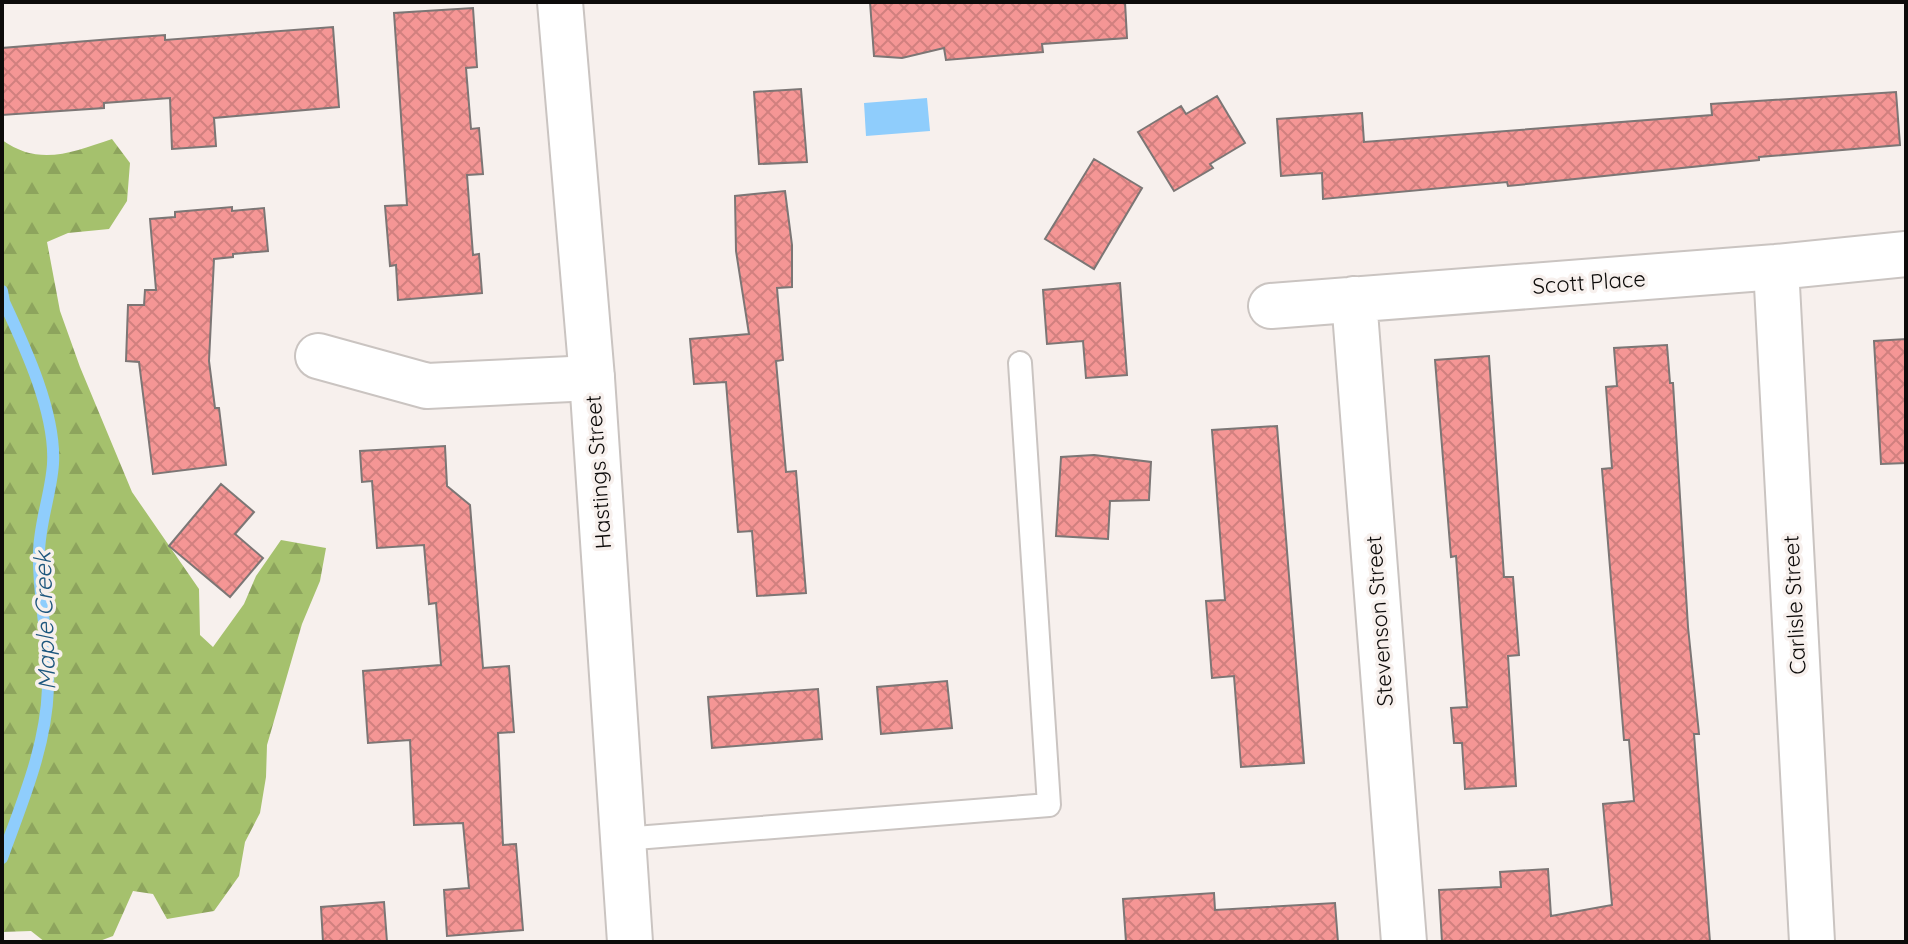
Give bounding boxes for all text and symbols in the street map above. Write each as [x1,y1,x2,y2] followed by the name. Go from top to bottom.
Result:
[1532,264,1646,300] street label: Scott Place
[579,394,617,550] street label: Hastings Street
[1359,535,1399,707] street label: Stevenson Street
[1776,535,1812,675] street label: Carlisle Street
[27,549,61,691] water label: Maple Creek

